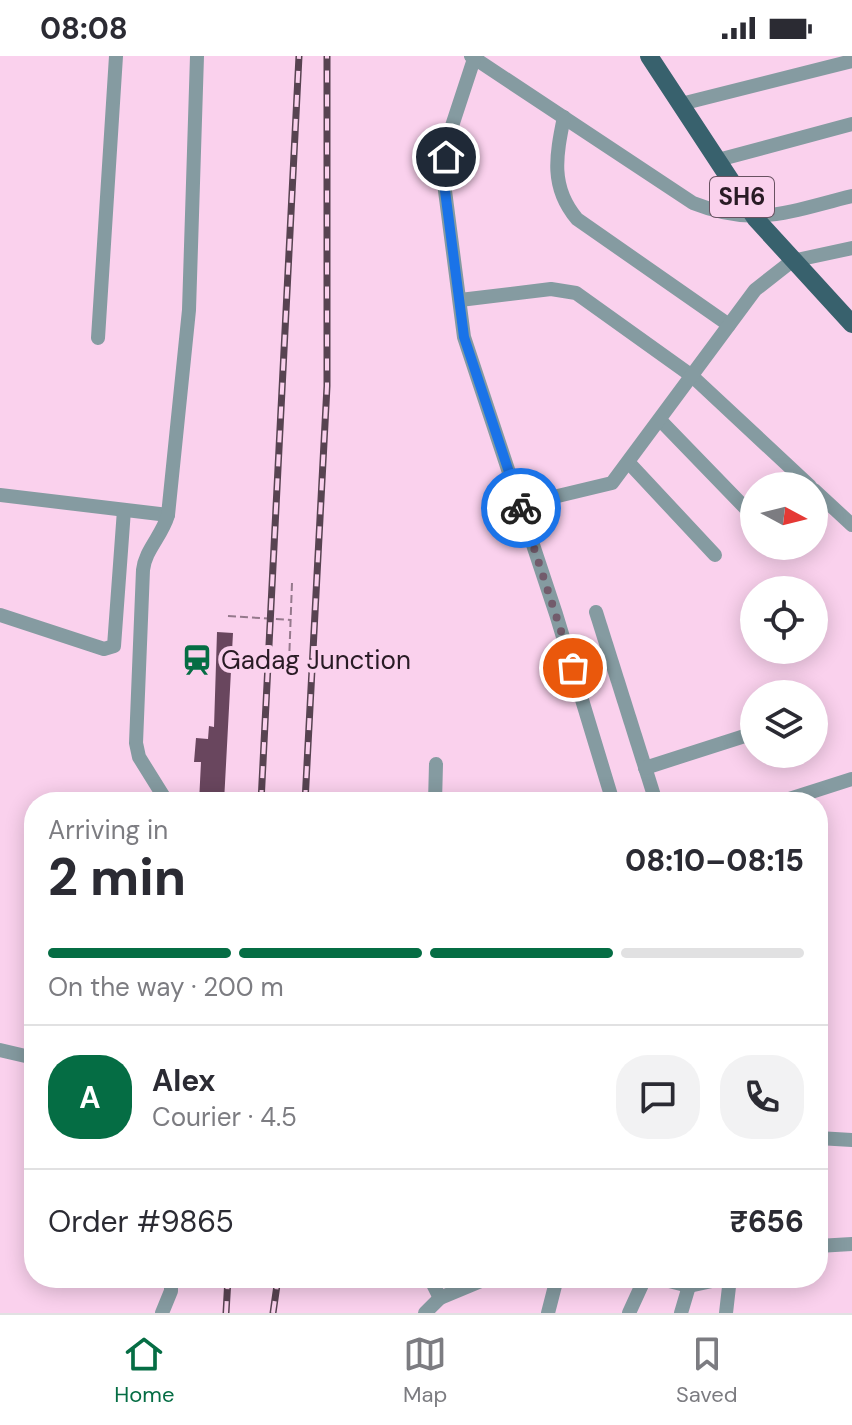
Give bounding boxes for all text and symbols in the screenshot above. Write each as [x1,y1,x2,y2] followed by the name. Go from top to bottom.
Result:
[40,9,128,48] text: 08:08
[412,123,480,191] pin
[424,135,468,179] icon: home
[710,177,774,217] road number: SH6
[481,468,561,548] courier
[740,472,828,560] north arrow
[740,472,828,768] map controls
[499,486,543,530] icon: bike
[740,576,828,664] button: locate
[539,634,607,702] pin
[180,643,214,677] station icon: Gadag Junction
[221,643,411,677] place label: Gadag Junction
[551,646,595,690] icon: bag
[740,680,828,768] button: layers
[48,813,168,847] text: Arriving in
[625,841,804,880] text: 08:10–08:15
[48,843,186,911] text: 2 min
[48,970,284,1004] text: On the way · 200 m
[616,1055,700,1139] button: chat
[720,1055,804,1139] button: phone
[152,1061,215,1100] text: Alex
[79,1078,101,1117] text: A
[152,1100,297,1134] text: Courier · 4.5
[48,1202,234,1241] text: Order #9865
[729,1202,804,1241] text: ₹656
[114,1332,174,1409] tab: Home
[403,1332,447,1409] tab: Map
[676,1332,738,1409] tab: Saved

